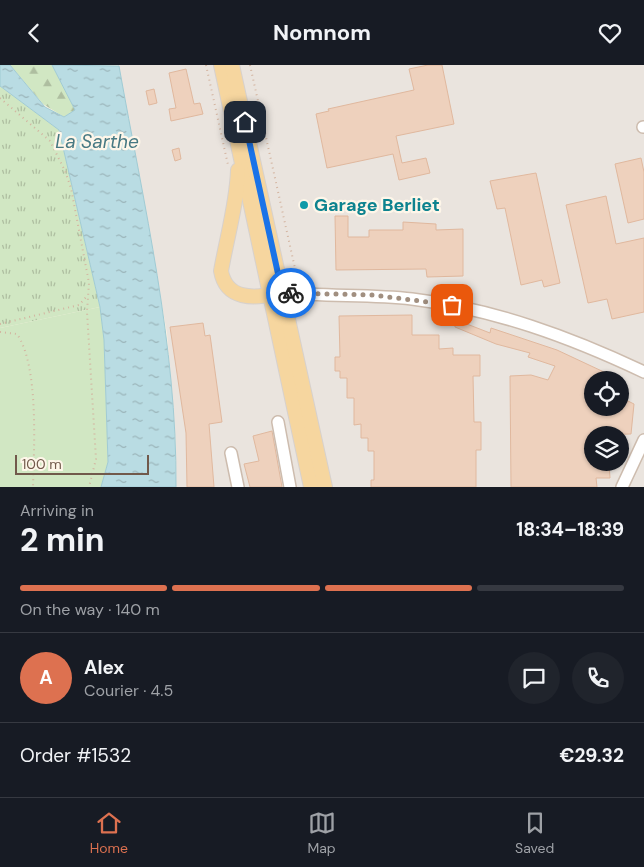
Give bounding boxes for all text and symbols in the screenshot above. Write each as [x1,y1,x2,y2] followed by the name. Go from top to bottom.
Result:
[273,18,371,47] text: Nomnom
[20,19,48,47] icon: back
[596,19,624,47] icon: heart
[224,101,266,143] pin
[231,108,259,136] icon: home
[55,129,139,154] water label: La Sarthe
[314,193,440,217] place label: Garage Berliet
[298,199,310,211] marker: Garage Berliet
[266,268,316,318] courier
[277,279,305,307] icon: bike
[431,284,473,326] pin
[438,291,466,319] icon: bag
[584,371,629,471] map controls
[584,371,629,416] button: locate
[584,426,629,471] button: layers
[15,452,149,475] scale bar
[22,455,62,473] text: 100 m
[20,500,94,521] text: Arriving in
[516,517,624,542] text: 18:34–18:39
[20,519,105,561] text: 2 min
[20,599,160,620] text: On the way · 140 m
[508,652,560,704] button: chat
[572,652,624,704] button: phone
[84,655,124,680] text: Alex
[39,665,53,690] text: A
[84,680,173,701] text: Courier · 4.5
[20,743,131,768] text: Order #1532
[559,743,624,768] text: €29.32
[90,809,128,857] tab: Home
[307,809,336,857] tab: Map
[515,809,554,857] tab: Saved

